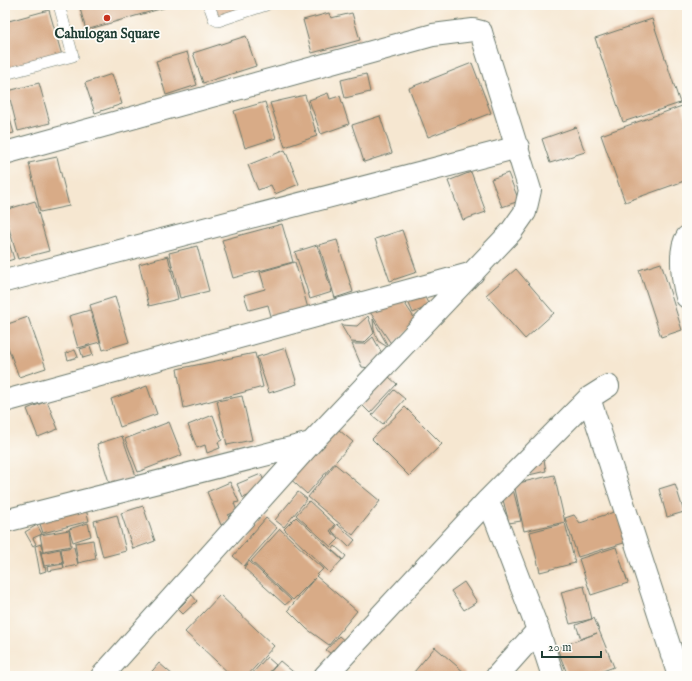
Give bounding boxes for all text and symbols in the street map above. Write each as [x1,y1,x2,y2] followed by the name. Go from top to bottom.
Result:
[102,13,112,23] marker: Cahulogan Square
[54,25,160,43] place label: Cahulogan Square
[542,633,601,659] scale bar
[548,640,571,655] text: 20 m

